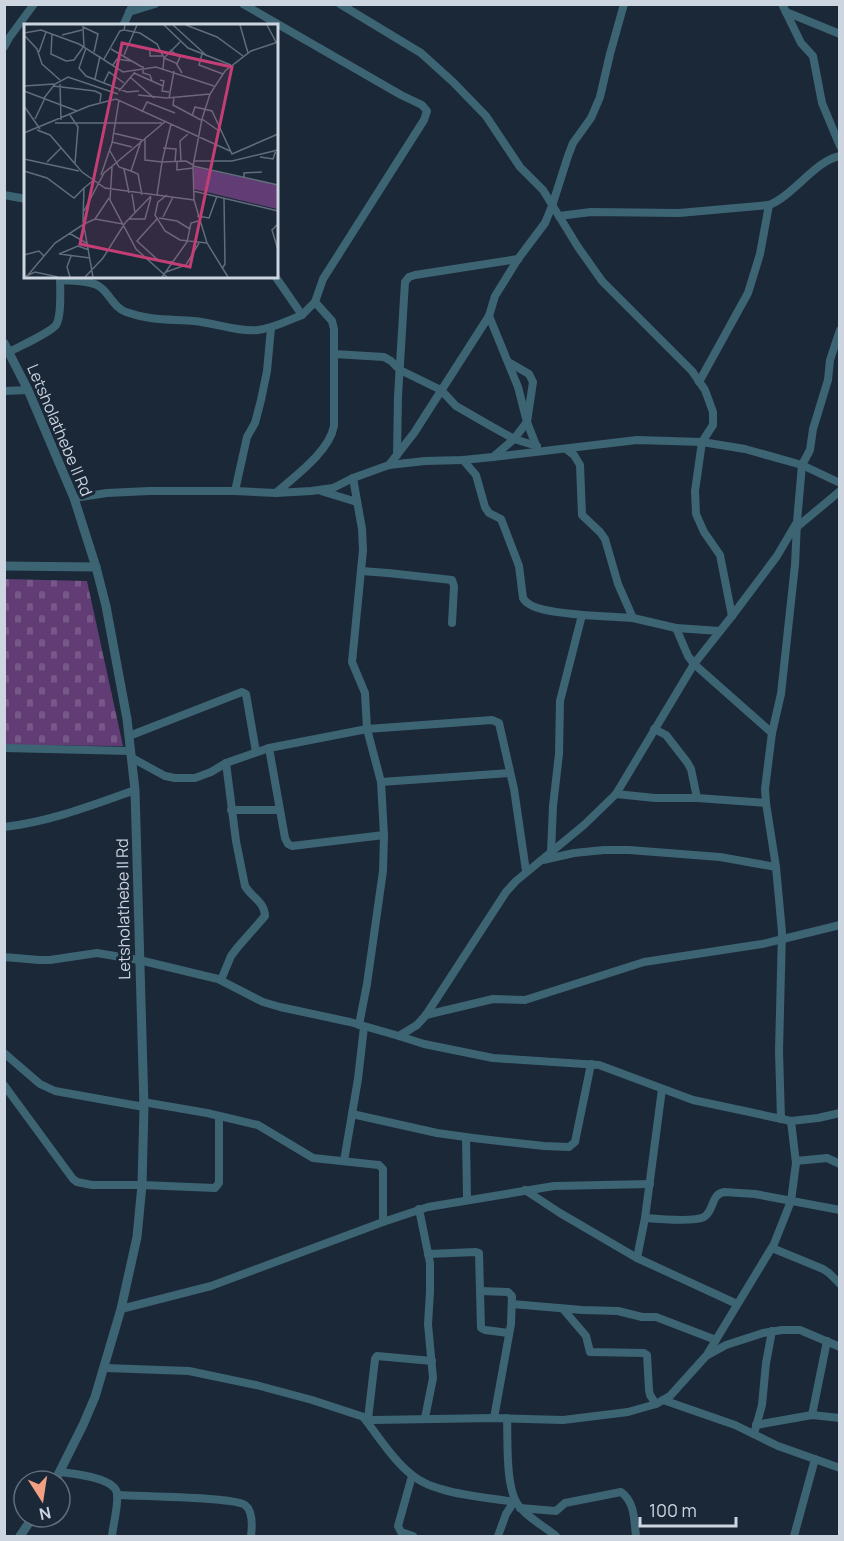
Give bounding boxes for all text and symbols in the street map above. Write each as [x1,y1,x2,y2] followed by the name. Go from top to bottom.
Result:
[24,24,278,278] inset map
[22,361,98,499] street label: Letsholathebe II Rd
[111,838,135,980] street label: Letsholathebe II Rd
[12,1469,72,1529] north arrow
[640,1490,736,1528] scale bar
[649,1498,697,1522] text: 100 m
[37,1502,53,1526] text: N

